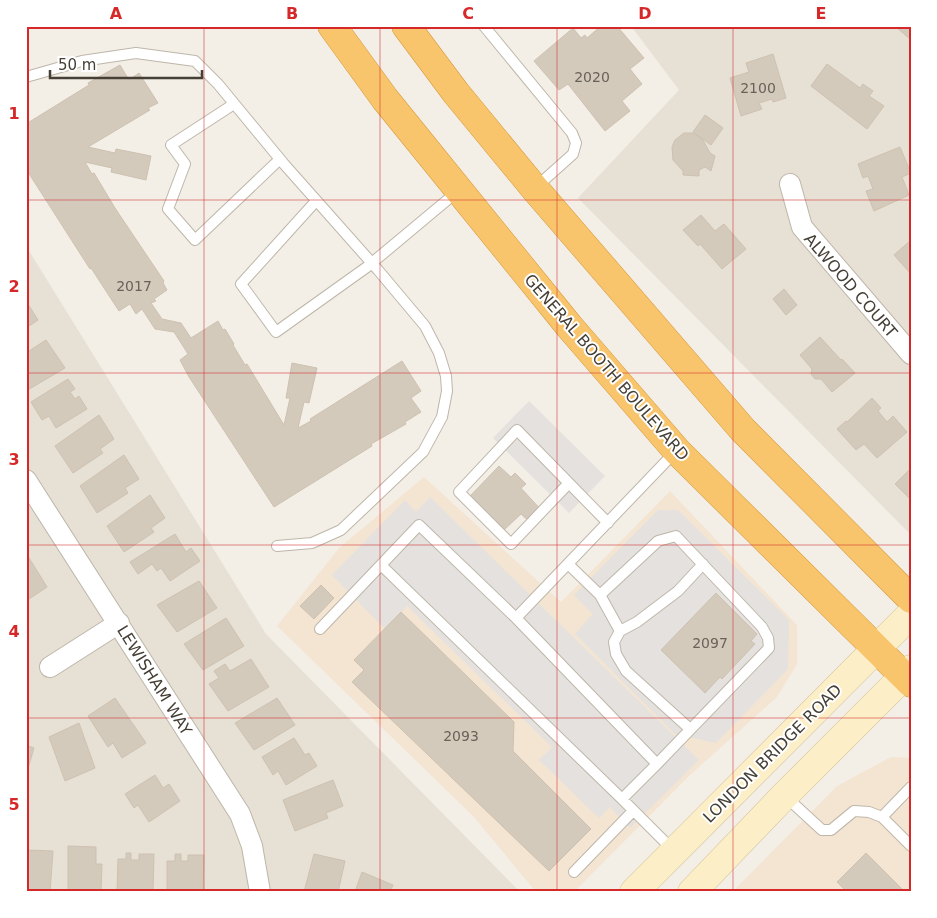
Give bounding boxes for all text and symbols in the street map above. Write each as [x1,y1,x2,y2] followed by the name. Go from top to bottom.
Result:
[110,4,123,23] text: A
[286,4,298,23] text: B
[462,4,474,23] text: C
[638,4,652,23] text: D
[816,4,826,23] text: E
[50,48,202,80] scale bar
[58,56,96,74] text: 50 m
[574,69,610,85] house number: 2020
[740,80,776,96] house number: 2100
[8,104,20,123] text: 1
[800,229,901,342] street label: ALWOOD COURT
[520,270,693,465] street label: GENERAL BOOTH BOULEVARD
[8,277,20,296] text: 2
[116,278,152,294] house number: 2017
[8,450,20,469] text: 3
[8,622,20,641] text: 4
[113,622,196,739] street label: LEWISHAM WAY
[692,635,728,651] house number: 2097
[699,680,846,827] street label: LONDON BRIDGE ROAD
[443,728,479,744] house number: 2093
[8,795,20,814] text: 5

